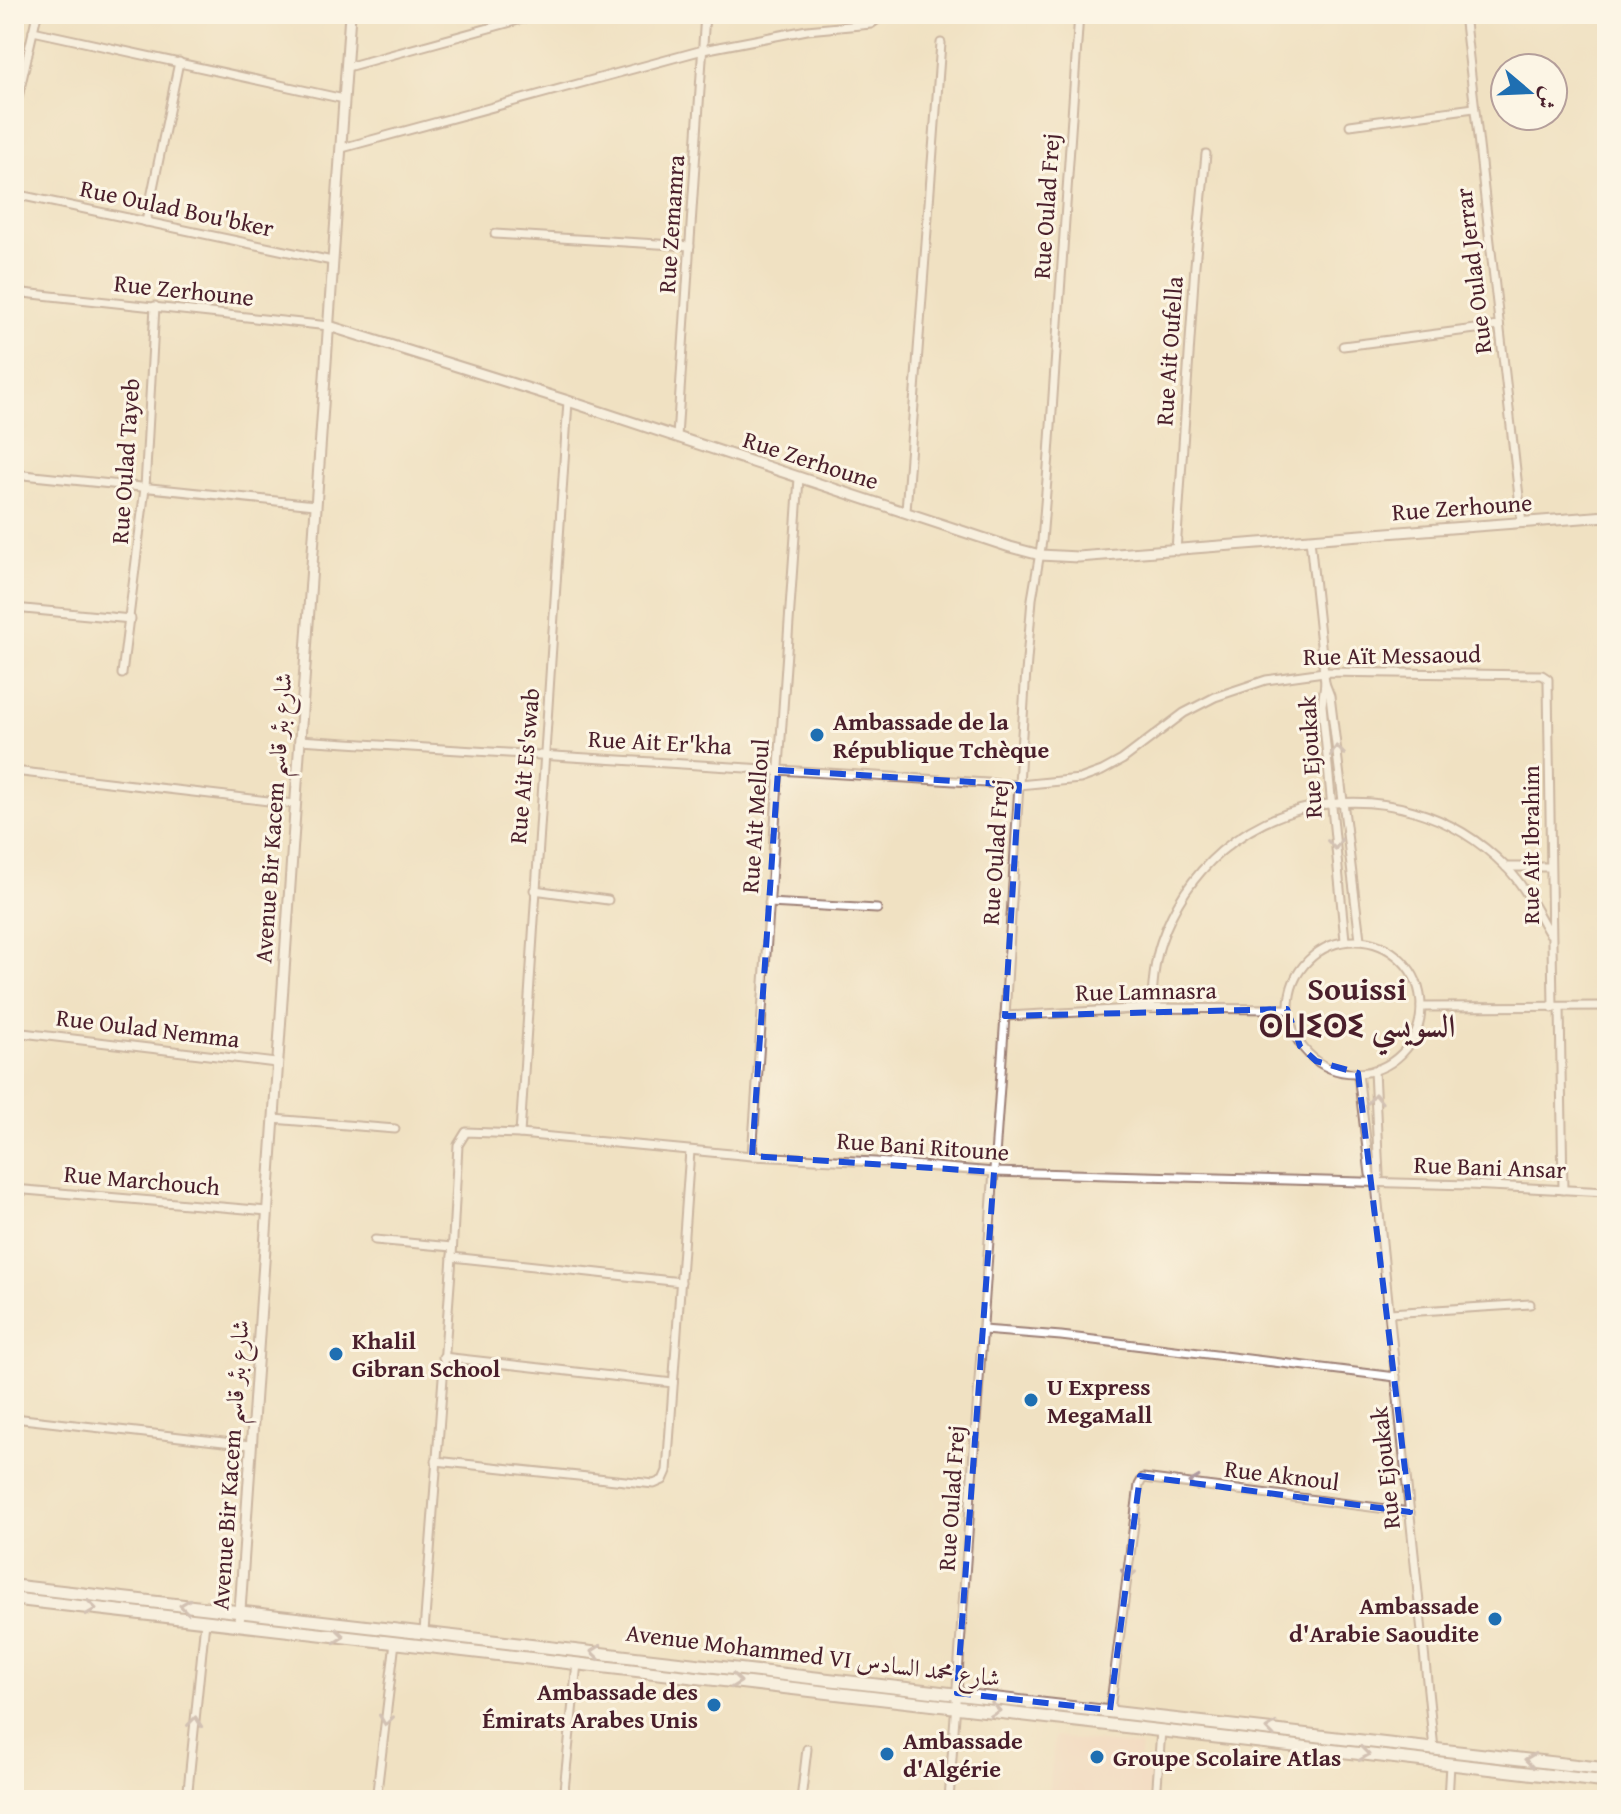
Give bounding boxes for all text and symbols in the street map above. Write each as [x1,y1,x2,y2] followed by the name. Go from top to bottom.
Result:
[1489,52,1569,132] north arrow
[1529,83,1567,114] text: ش
[1023,132,1069,280] street label: Rue Oulad Frej
[649,153,693,294] street label: Rue Zemamra
[77,170,277,246] street label: Rue Oulad Bou'bker
[1445,186,1501,356] street label: Rue Oulad Jerrar
[112,265,256,315] street label: Rue Zerhoune
[1146,274,1192,427] street label: Rue Ait Oufella
[102,377,148,545] street label: Rue Oulad Tayeb
[739,422,883,498] street label: Rue Zerhoune
[1391,485,1533,529] street label: Rue Zerhoune
[1303,636,1481,674] street label: Rue Aït Messaoud
[245,672,308,965] street label: Avenue Bir Kacem شارع بئر قاسم
[500,687,548,845] street label: Rue Ait Es'swab
[1289,694,1331,819] street label: Rue Ejoukak
[833,704,1049,767] place label: Ambassade de la République Tchèque
[587,721,733,763] street label: Rue Ait Er'kha
[808,726,826,744] marker: Ambassade de la République Tchèque
[732,737,778,894] street label: Rue Ait Melloul
[1329,744,1346,758] one-way arrow
[1513,765,1548,925] street label: Rue Ait Ibrahim
[972,778,1018,926] street label: Rue Oulad Frej
[1327,838,1344,851] one-way arrow
[1258,965,1456,1056] district label: Souissi ⵙⵡⵉⵙⵉ السويسي
[1075,972,1218,1010] street label: Rue Lamnasra
[54,999,242,1057] street label: Rue Oulad Nemma
[1366,1092,1384,1105] one-way arrow
[836,1123,1010,1169] street label: Rue Bani Ritoune
[1413,1147,1567,1187] street label: Rue Bani Ansar
[62,1156,222,1204] street label: Rue Marchouch
[202,1319,265,1612] street label: Avenue Bir Kacem شارع بئر قاسم
[352,1323,501,1386] place label: Khalil Gibran School
[327,1345,345,1363] marker: Khalil Gibran School
[1047,1369,1153,1432] place label: U Express MegaMall
[1022,1391,1040,1409] marker: U Express MegaMall
[1361,1404,1409,1531] street label: Rue Ejoukak
[928,1424,974,1572] street label: Rue Oulad Frej
[1223,1451,1342,1499] street label: Rue Aknoul
[1187,1475,1200,1492] one-way arrow
[1119,1569,1136,1582] one-way arrow
[1289,1588,1479,1651] place label: Ambassade d'Arabie Saoudite
[178,1598,192,1615] one-way arrow
[85,1599,98,1616] one-way arrow
[1486,1610,1504,1628] marker: Ambassade d'Arabie Saoudite
[623,1615,1002,1698] street label: Avenue Mohammed VI شارع محمد السادس
[332,1627,346,1644] one-way arrow
[589,1644,602,1661] one-way arrow
[730,1672,743,1689] one-way arrow
[482,1674,698,1737] place label: Ambassade des Émirats Arabes Unis
[705,1696,723,1714] marker: Ambassade des Émirats Arabes Unis
[989,1701,1002,1718] one-way arrow
[377,1714,394,1727] one-way arrow
[186,1715,203,1728] one-way arrow
[1264,1721,1277,1738] one-way arrow
[903,1723,1023,1786] place label: Ambassade d'Algérie
[1113,1740,1341,1775] place label: Groupe Scolaire Atlas
[878,1745,896,1763] marker: Ambassade d'Algérie
[1358,1745,1371,1762] one-way arrow
[1088,1748,1106,1766] marker: Groupe Scolaire Atlas
[1523,1752,1536,1769] one-way arrow

